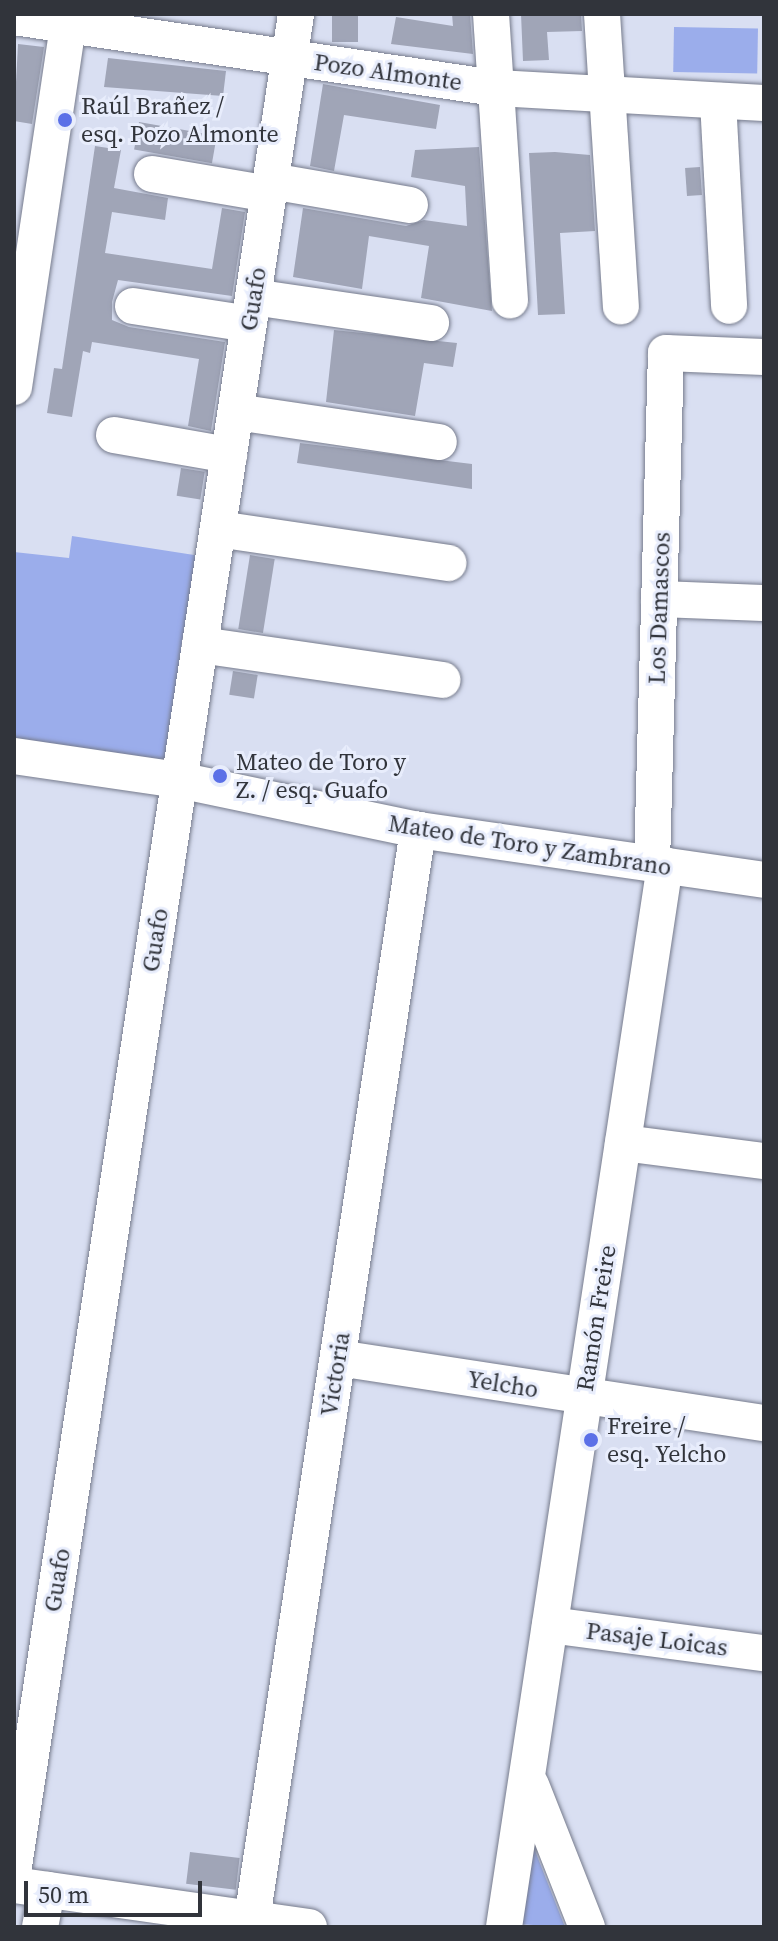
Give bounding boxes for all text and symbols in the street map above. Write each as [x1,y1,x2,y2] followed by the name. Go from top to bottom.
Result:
[312,47,464,97] street label: Pozo Almonte
[81,92,279,148] place label: Raúl Brañez / esq. Pozo Almonte
[56,111,74,129] marker: Raúl Brañez / esq. Pozo Almonte
[234,265,272,333] street label: Guafo
[642,531,676,685] street label: Los Damascos
[236,748,407,804] place label: Mateo de Toro y Z. / esq. Guafo
[211,767,229,785] marker: Mateo de Toro y Z. / esq. Guafo
[386,808,674,882] street label: Mateo de Toro y Zambrano
[136,906,174,974] street label: Guafo
[570,1243,622,1393] street label: Ramón Freire
[314,1330,356,1418] street label: Victoria
[466,1364,540,1404] street label: Yelcho
[607,1412,727,1468] place label: Freire / esq. Yelcho
[582,1431,600,1449] marker: Freire / esq. Yelcho
[38,1546,76,1614] street label: Guafo
[585,1616,729,1662] street label: Pasaje Loicas
[28,1865,206,1915] scale bar
[38,1878,89,1911] text: 50 m

